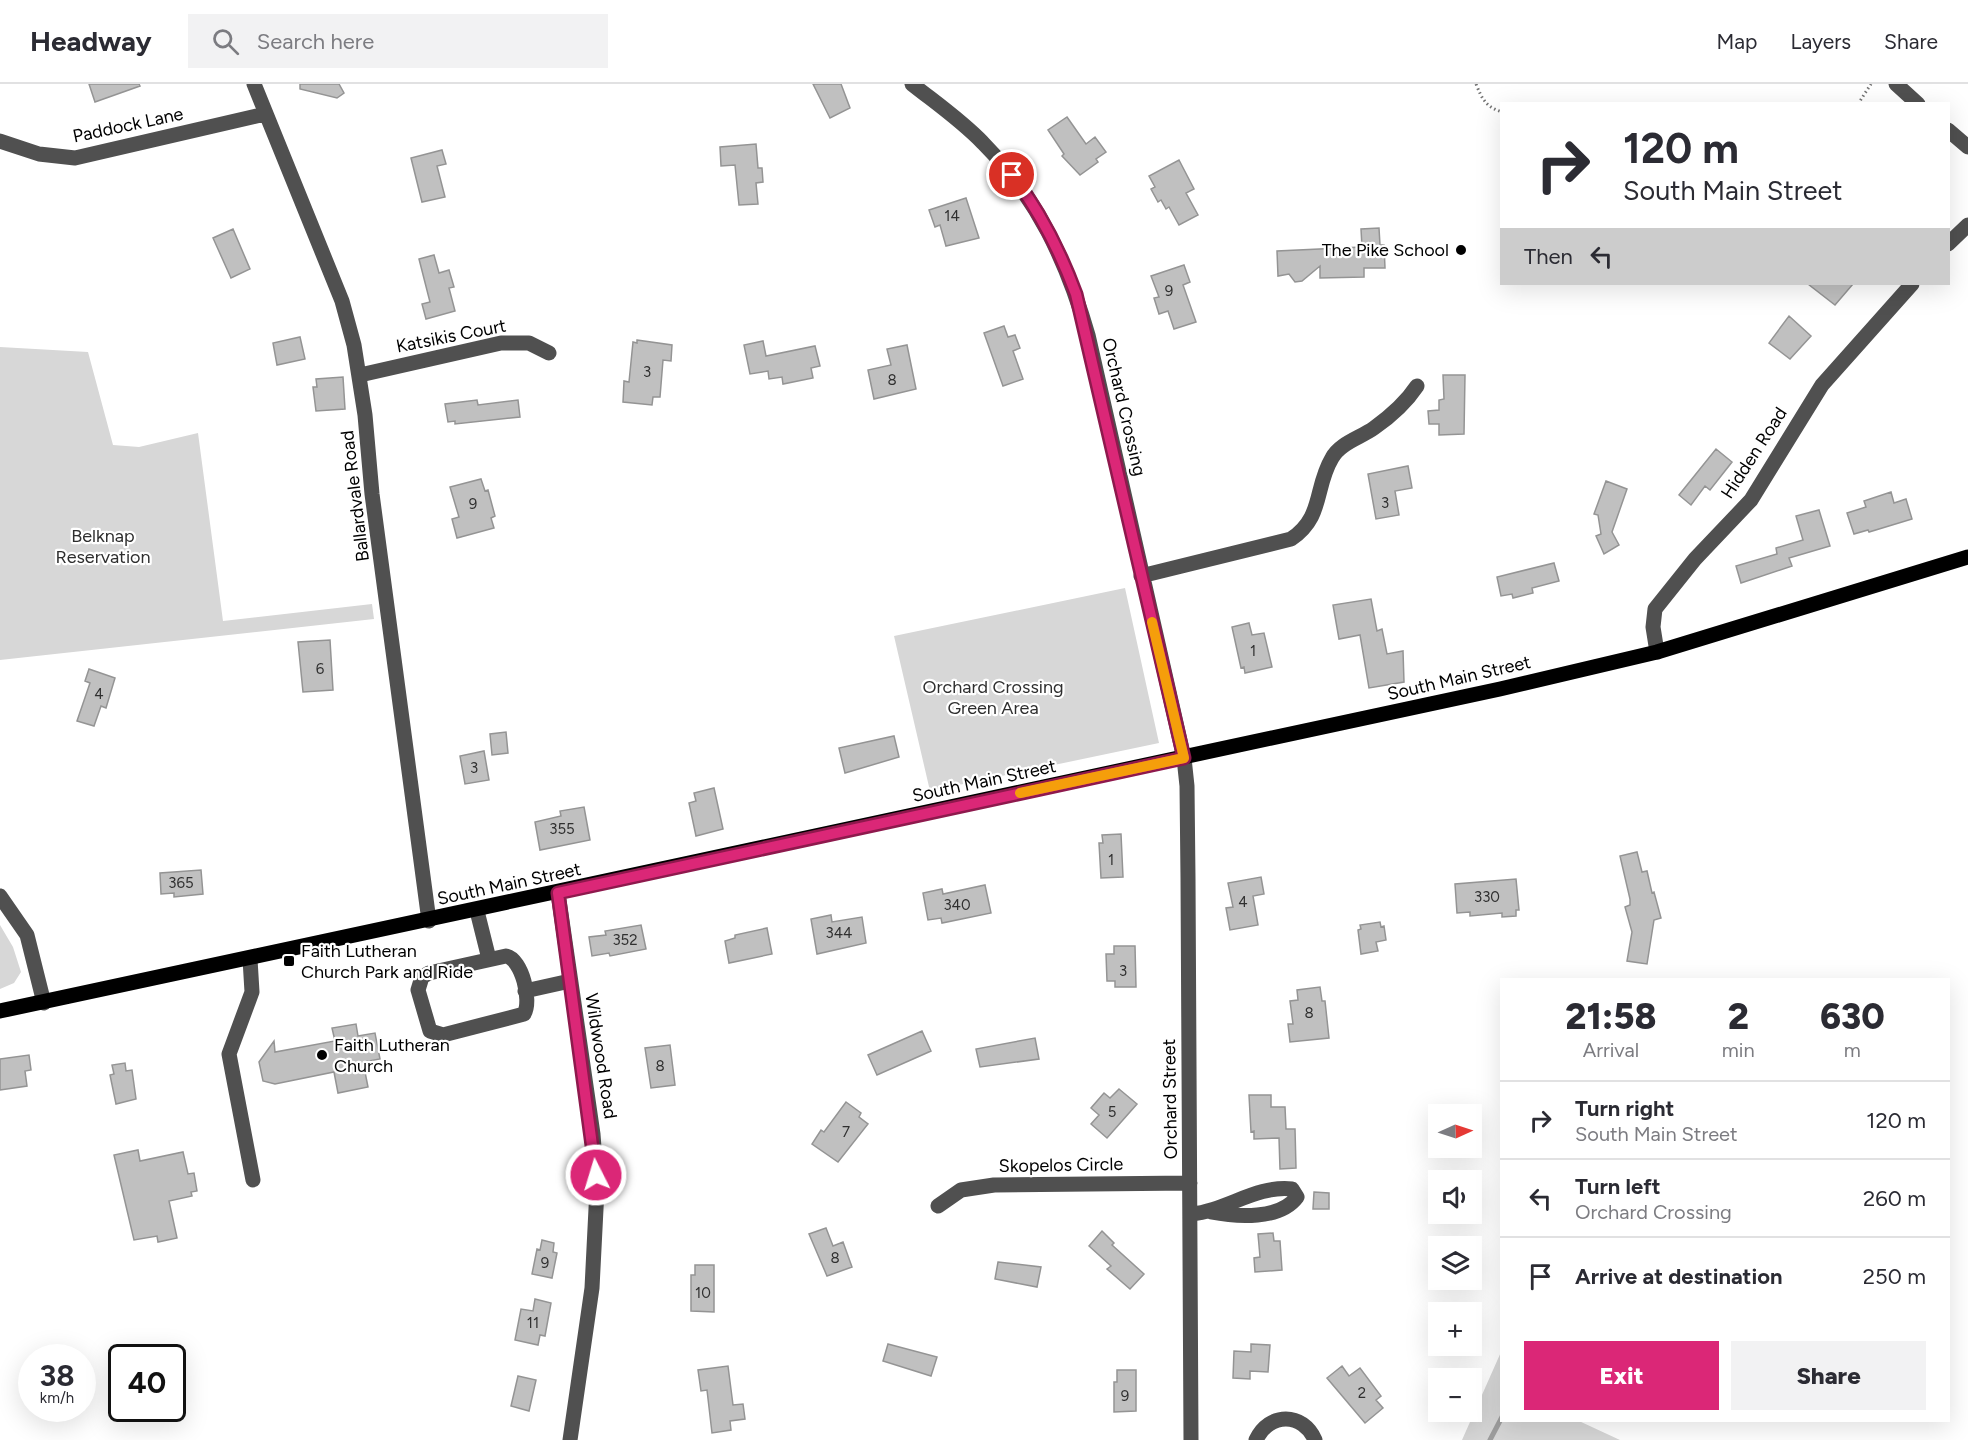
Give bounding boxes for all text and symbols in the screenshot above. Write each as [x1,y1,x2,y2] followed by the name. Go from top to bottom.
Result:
[188,14,608,68] search box
[30,24,152,58] text: Headway
[209,25,242,58] icon: search
[257,28,374,55] text: Search here
[1717,29,1757,54] text: Map
[1790,29,1851,54] text: Layers
[1884,29,1938,54] text: Share
[71,103,185,147] street label: Paddock Lane
[1623,123,1739,174] text: 120 m
[1524,126,1602,204] icon: right
[986,149,1037,200] pin
[995,158,1028,191] icon: arrive
[1623,174,1842,207] text: South Main Street
[944,207,960,225] house number: 14
[1322,239,1449,261] place label: The Pike School
[1585,240,1618,273] icon: left
[1454,243,1468,257] marker: The Pike School
[1524,243,1573,270] text: Then
[1165,282,1173,300] house number: 9
[394,315,508,357] street label: Katsikis Court
[1097,336,1151,478] street label: Orchard Crossing
[643,363,651,381] house number: 3
[887,371,897,389] house number: 8
[1716,403,1792,503] street label: Hidden Road
[336,429,374,563] street label: Ballardvale Road
[1381,494,1389,512] house number: 3
[469,495,477,513] house number: 9
[55,525,151,568] park label: Belknap Reservation
[1250,642,1256,660] house number: 1
[1385,651,1533,705] street label: South Main Street
[316,660,325,678] house number: 6
[922,676,1064,719] park label: Orchard Crossing Green Area
[94,685,104,703] house number: 4
[910,755,1058,807] street label: South Main Street
[470,759,478,777] house number: 3
[549,820,575,838] house number: 355
[1108,851,1114,869] house number: 1
[435,858,583,910] street label: South Main Street
[168,874,194,892] house number: 365
[1474,888,1500,906] house number: 330
[1238,893,1248,911] house number: 4
[943,896,971,914] house number: 340
[826,924,852,942] house number: 344
[612,931,638,949] house number: 352
[301,940,473,983] place label: Faith Lutheran Church Park and Ride
[282,954,296,968] marker: Faith Lutheran Church Park and Ride
[1119,962,1127,980] house number: 3
[580,991,622,1121] street label: Wildwood Road
[1565,995,1657,1038] text: 21:58
[1728,995,1749,1038] text: 2
[1820,995,1885,1038] text: 630
[1304,1004,1314,1022] house number: 8
[334,1034,450,1077] place label: Faith Lutheran Church
[1158,1038,1182,1159] street label: Orchard Street
[1583,1038,1639,1062] text: Arrival
[1722,1038,1755,1062] text: min
[1844,1038,1861,1062] text: m
[315,1048,329,1062] marker: Faith Lutheran Church
[655,1057,665,1075] house number: 8
[1575,1095,1674,1122] text: Turn right
[1108,1103,1116,1121] house number: 5
[1428,1104,1482,1158] north arrow
[1428,1104,1482,1422] map controls
[1524,1104,1557,1137] icon: right
[1866,1107,1926,1134] text: 120 m
[1575,1122,1738,1146] text: South Main Street
[842,1123,850,1141] house number: 7
[564,1143,628,1207] position arrow
[999,1153,1124,1177] street label: Skopelos Circle
[1428,1170,1482,1224] button: sound
[1575,1173,1661,1200] text: Turn left
[1524,1182,1557,1215] icon: left
[1863,1185,1926,1212] text: 260 m
[1575,1200,1732,1224] text: Orchard Crossing
[1428,1236,1482,1290] button: layers
[830,1249,840,1267] house number: 8
[541,1254,549,1272] house number: 9
[1524,1260,1557,1293] icon: arrive
[1575,1263,1783,1290] text: Arrive at destination
[1863,1263,1926,1290] text: 250 m
[695,1284,711,1302] house number: 10
[1428,1302,1482,1356] button: +
[527,1314,539,1332] house number: 11
[1524,1341,1719,1410] button: Exit
[1731,1341,1926,1410] button: Share
[108,1344,186,1422] speed limit sign: 40
[39,1357,75,1394] text: 38
[1428,1368,1482,1422] button: −
[1358,1384,1366,1402] house number: 2
[1121,1387,1129,1405] house number: 9
[40,1389,74,1407] text: km/h

